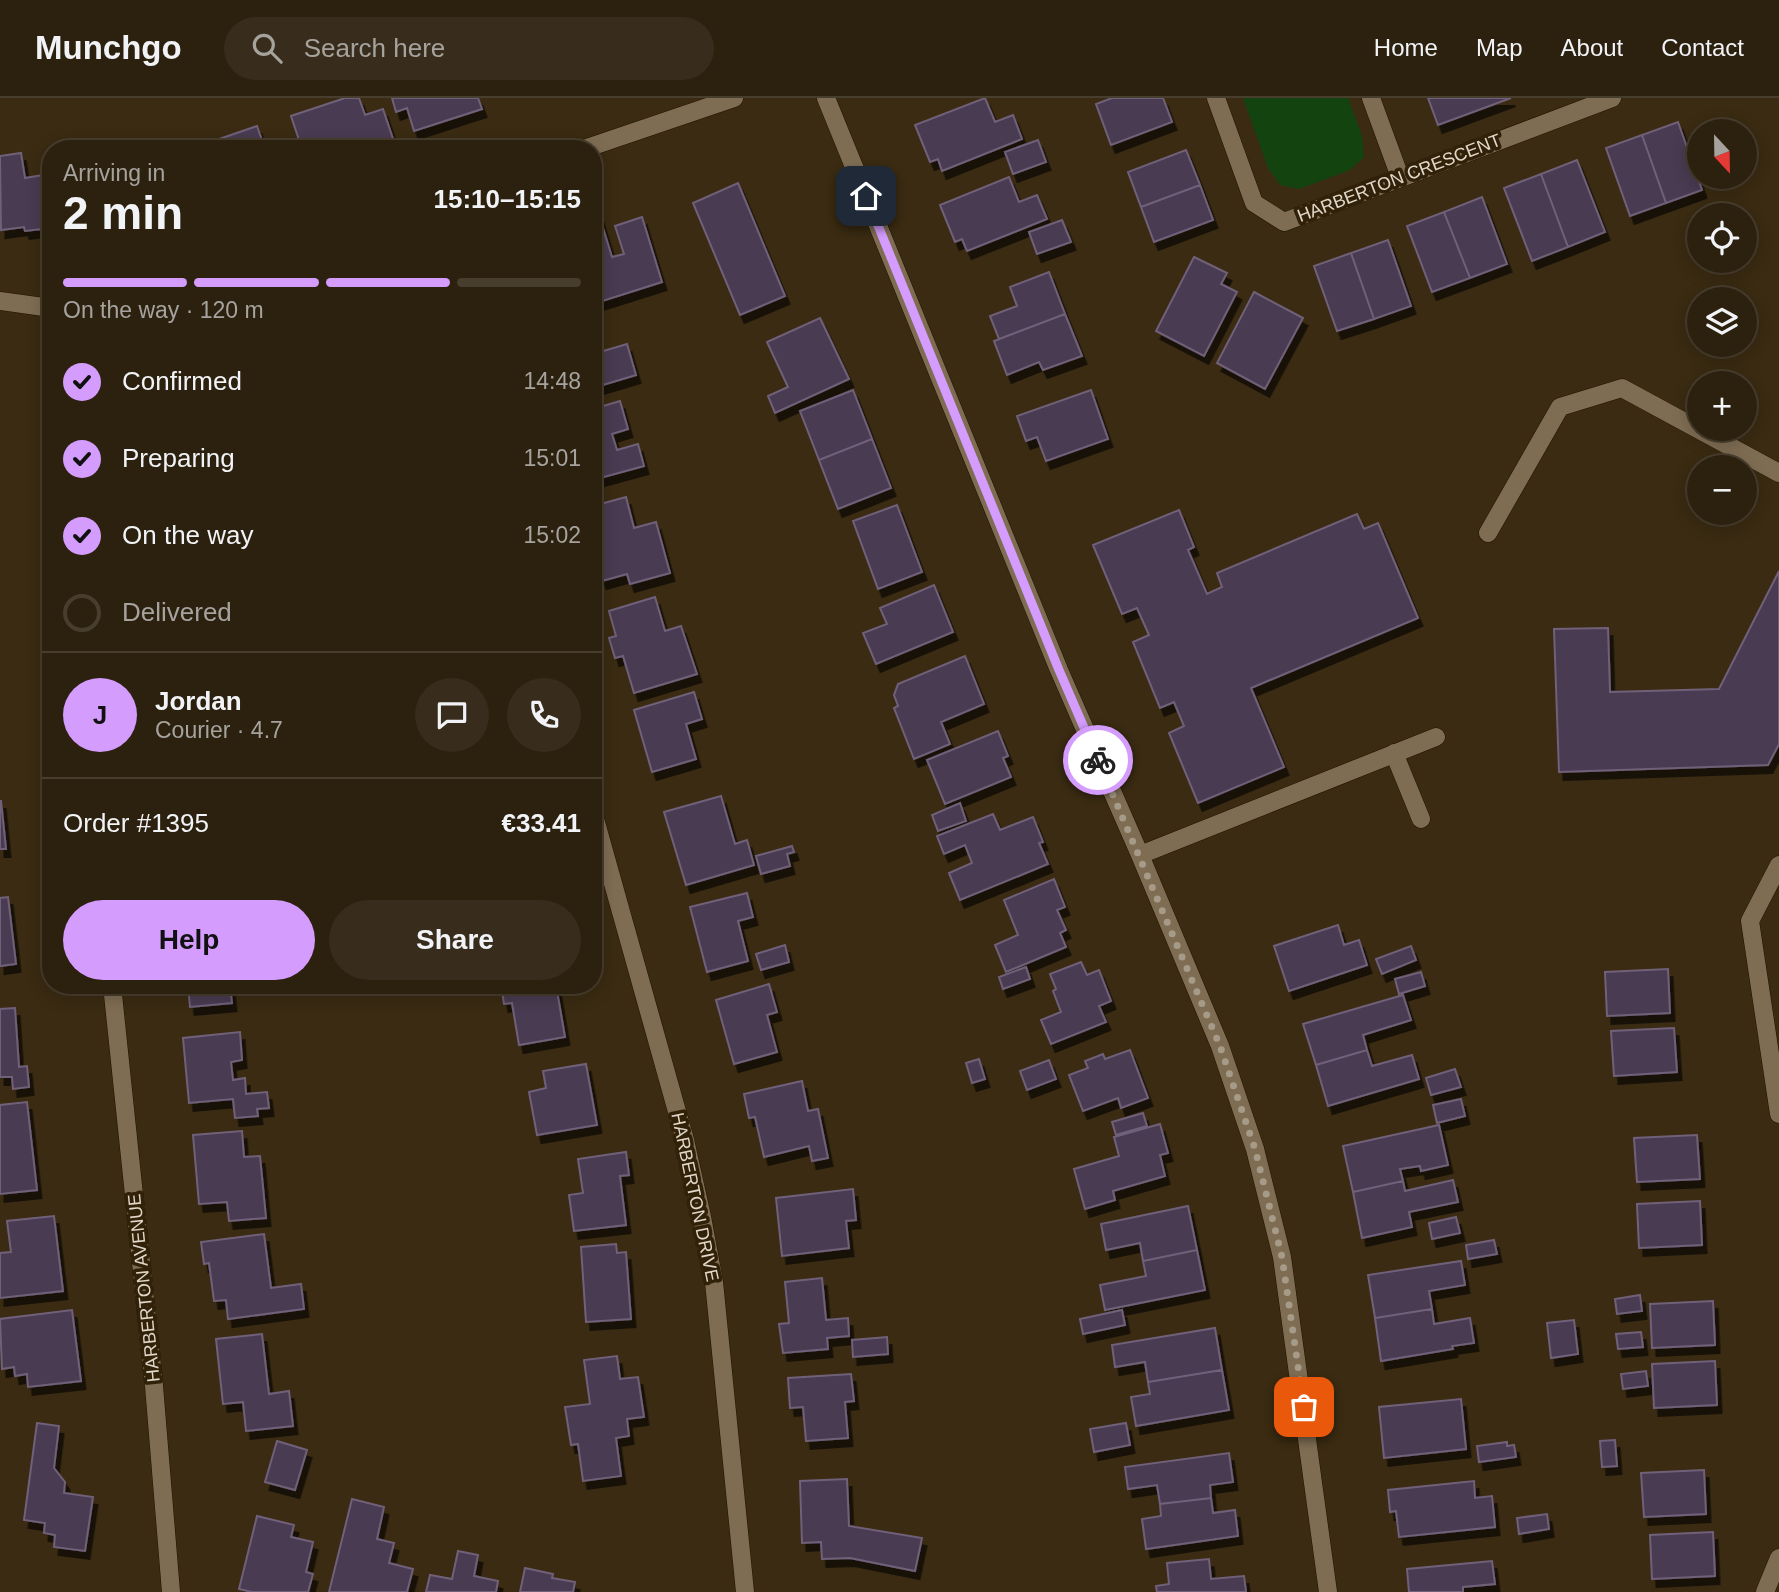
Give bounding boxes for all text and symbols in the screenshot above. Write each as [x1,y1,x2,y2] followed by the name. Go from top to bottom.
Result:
[224,17,714,80] search box
[35,29,182,66] text: Munchgo
[248,29,286,67] icon: search
[304,33,445,63] text: Search here
[1374,34,1438,61] text: Home
[1476,34,1523,61] text: Map
[1561,34,1623,61] text: About
[1661,34,1744,61] text: Contact
[1687,119,1757,189] north arrow
[1687,119,1757,525] map controls
[1294,130,1504,226] street label: HARBERTON CRESCENT
[63,160,165,186] text: Arriving in
[836,166,896,226] pin
[847,177,885,215] icon: home
[434,184,581,214] text: 15:10–15:15
[63,187,183,239] text: 2 min
[1687,203,1757,273] button: locate
[1687,287,1757,357] button: layers
[63,297,264,323] text: On the way · 120 m
[63,363,101,401] icon: check
[122,366,242,396] text: Confirmed
[523,368,581,394] text: 14:48
[1687,371,1757,441] button: +
[63,440,101,478] icon: check
[122,443,235,473] text: Preparing
[523,445,581,471] text: 15:01
[1687,455,1757,525] button: −
[63,517,101,555] icon: check
[122,520,254,550] text: On the way
[523,522,581,548] text: 15:02
[122,597,232,627] text: Delivered
[415,678,489,752] button: chat
[507,678,581,752] button: phone
[155,686,242,716] text: Jordan
[93,700,107,730] text: J
[155,717,283,743] text: Courier · 4.7
[1063,725,1133,795] courier
[1079,741,1117,779] icon: bike
[63,808,209,838] text: Order #1395
[501,808,581,838] text: €33.41
[63,900,315,980] button: Help
[329,900,581,980] button: Share
[667,1111,723,1283] street label: HARBERTON DRIVE
[124,1193,164,1383] street label: HARBERTON AVENUE
[1274,1377,1334,1437] pin
[1285,1388,1323,1426] icon: bag

